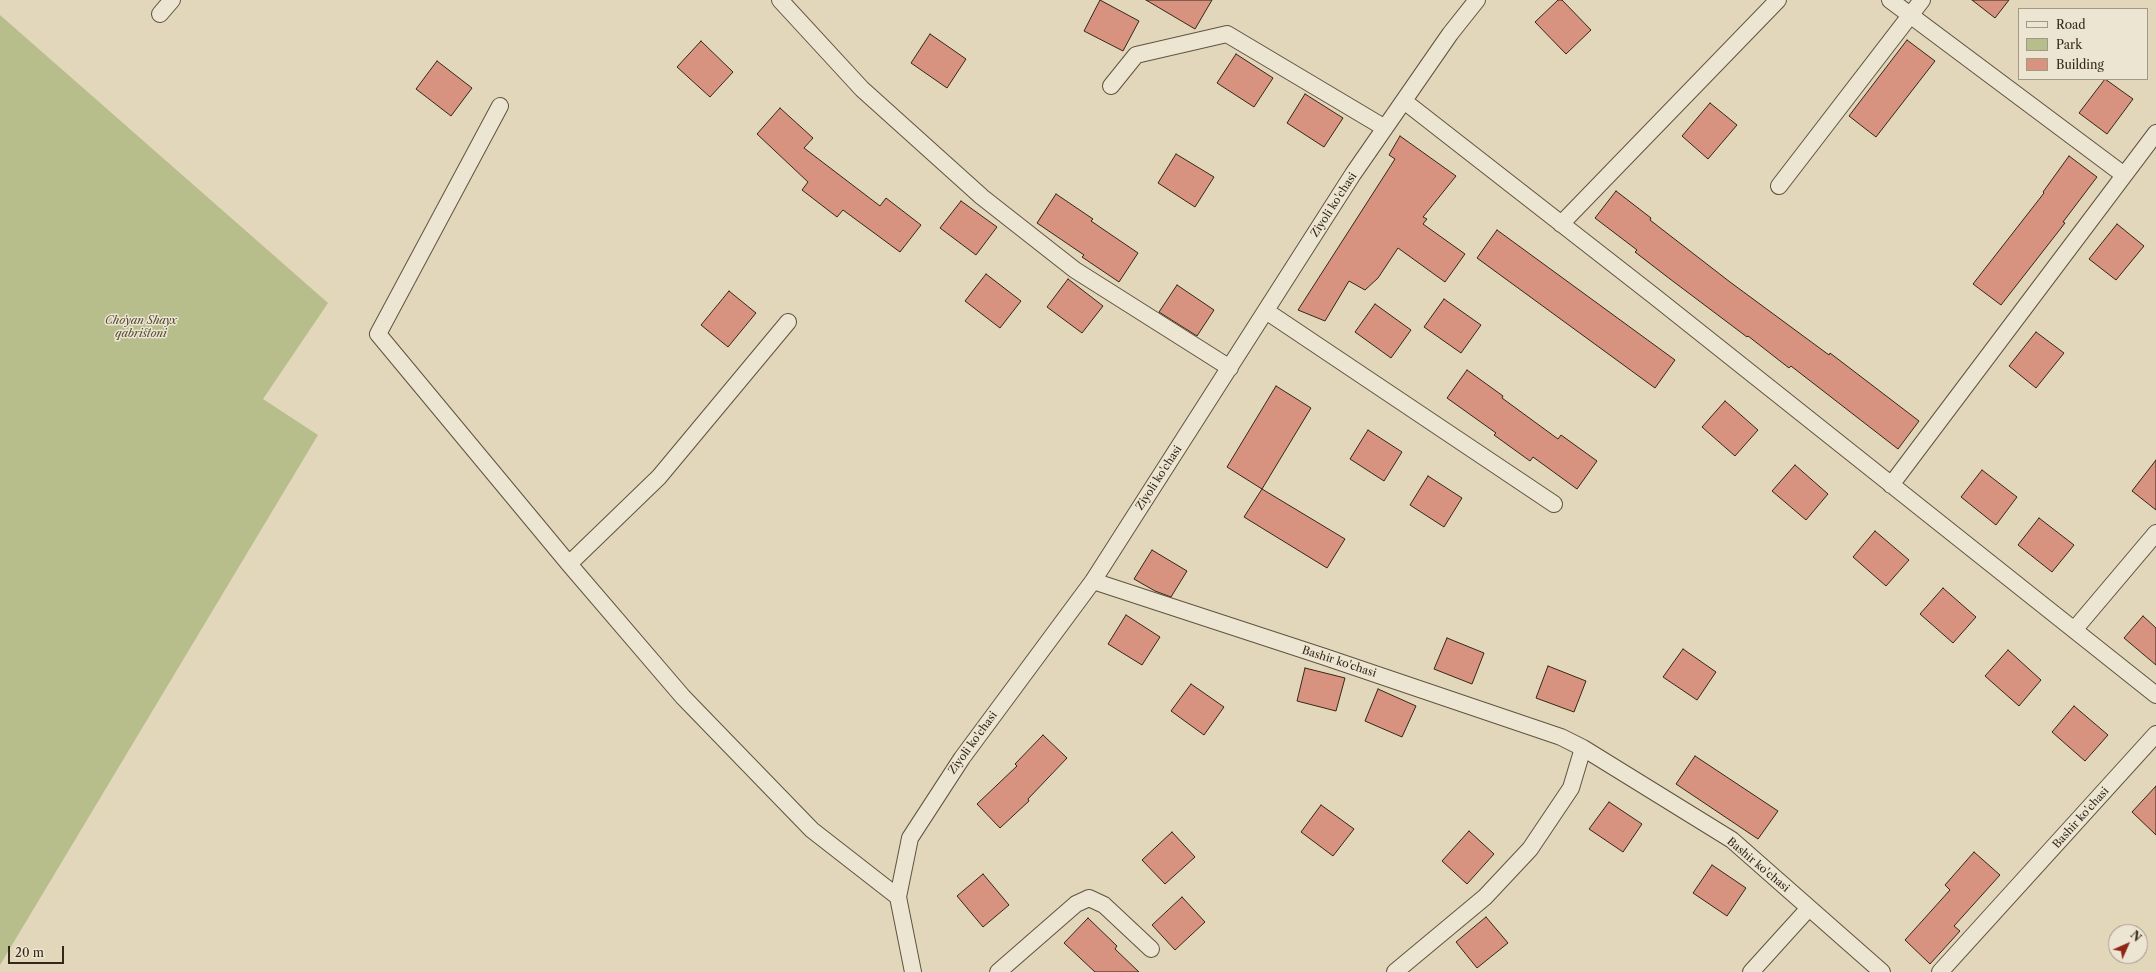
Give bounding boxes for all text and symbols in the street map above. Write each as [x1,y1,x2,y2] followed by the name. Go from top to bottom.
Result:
[2018,8,2148,80] legend
[2056,17,2086,32] text: Road
[2056,37,2082,52] text: Park
[2056,57,2104,72] text: Building
[1308,170,1360,240] street label: Ziyoli ko'chasi
[105,314,177,340] park label: Cho'yan Shayx qabristoni
[1133,443,1185,513] street label: Ziyoli ko'chasi
[1300,644,1378,680] street label: Bashir ko'chasi
[946,709,1000,777] street label: Ziyoli ko'chasi
[2050,785,2112,851] street label: Bashir ko'chasi
[1724,835,1792,895] street label: Bashir ko'chasi
[2108,924,2148,964] north arrow
[2127,928,2144,945] text: N
[10,938,66,964] scale bar
[15,945,44,960] text: 20 m

